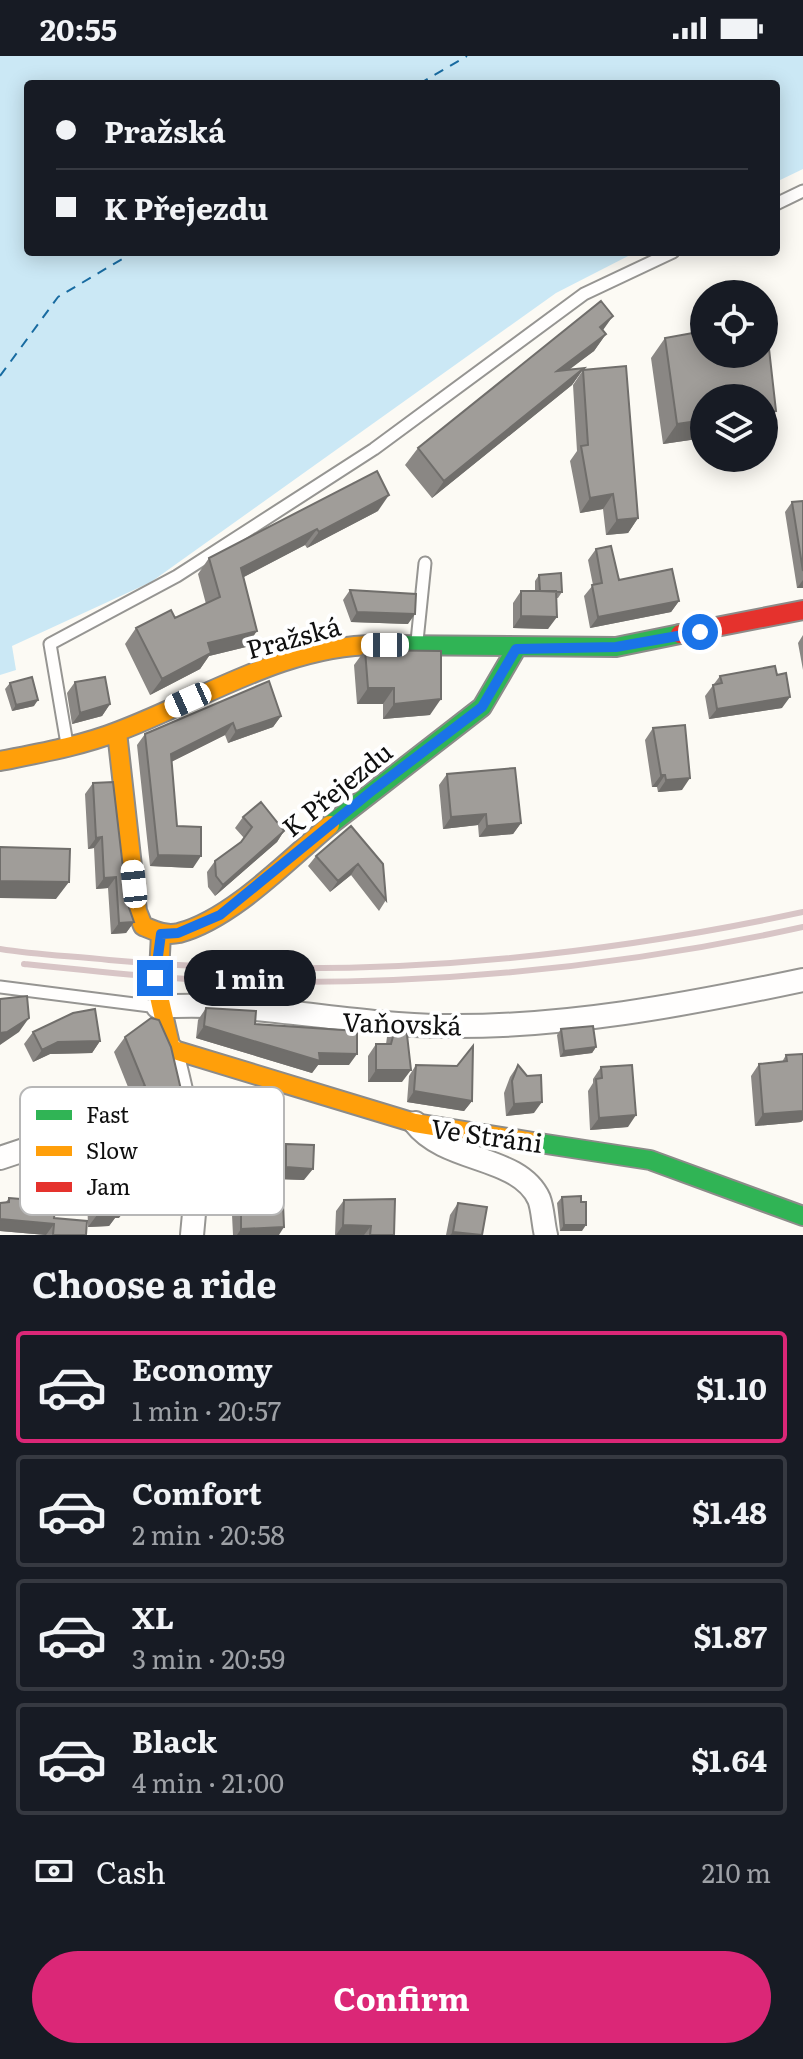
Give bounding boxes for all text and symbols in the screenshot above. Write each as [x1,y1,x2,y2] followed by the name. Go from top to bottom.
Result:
[40,6,117,50] text: 20:55
[104,108,226,152] text: Pražská
[104,185,268,229] text: K Přejezdu
[690,280,778,472] map controls
[690,280,778,368] button: locate
[690,384,778,472] button: layers
[241,605,345,667] street label: Pražská
[682,614,718,650] route start
[361,633,409,657] car
[161,679,215,721] car
[272,731,400,845] street label: K Přejezdu
[120,859,148,909] car
[183,950,315,1006] callout: 1 min
[215,958,285,997] text: 1 min
[137,960,173,996] route end
[342,1000,462,1044] street label: Vaňovská
[20,1087,284,1215] legend
[86,1097,129,1130] text: Fast
[429,1107,546,1161] street label: Ve Stráni
[86,1133,138,1166] text: Slow
[86,1169,130,1202] text: Jam
[32,1256,277,1309] text: Choose a ride
[132,1346,272,1390] text: Economy
[36,1351,108,1423] icon: car
[696,1365,767,1409] text: $1.10
[132,1390,281,1429] text: 1 min · 20:57
[132,1470,262,1514] text: Comfort
[36,1475,108,1547] icon: car
[692,1489,767,1533] text: $1.48
[132,1514,285,1553] text: 2 min · 20:58
[132,1594,174,1638] text: XL
[36,1599,108,1671] icon: car
[693,1613,767,1657] text: $1.87
[132,1638,285,1677] text: 3 min · 20:59
[132,1718,217,1762] text: Black
[36,1723,108,1795] icon: car
[691,1737,767,1781] text: $1.64
[132,1762,284,1801] text: 4 min · 21:00
[32,1849,76,1893] icon: cash
[96,1849,166,1893] text: Cash
[702,1852,771,1891] text: 210 m
[32,1951,771,2043] button: Confirm

